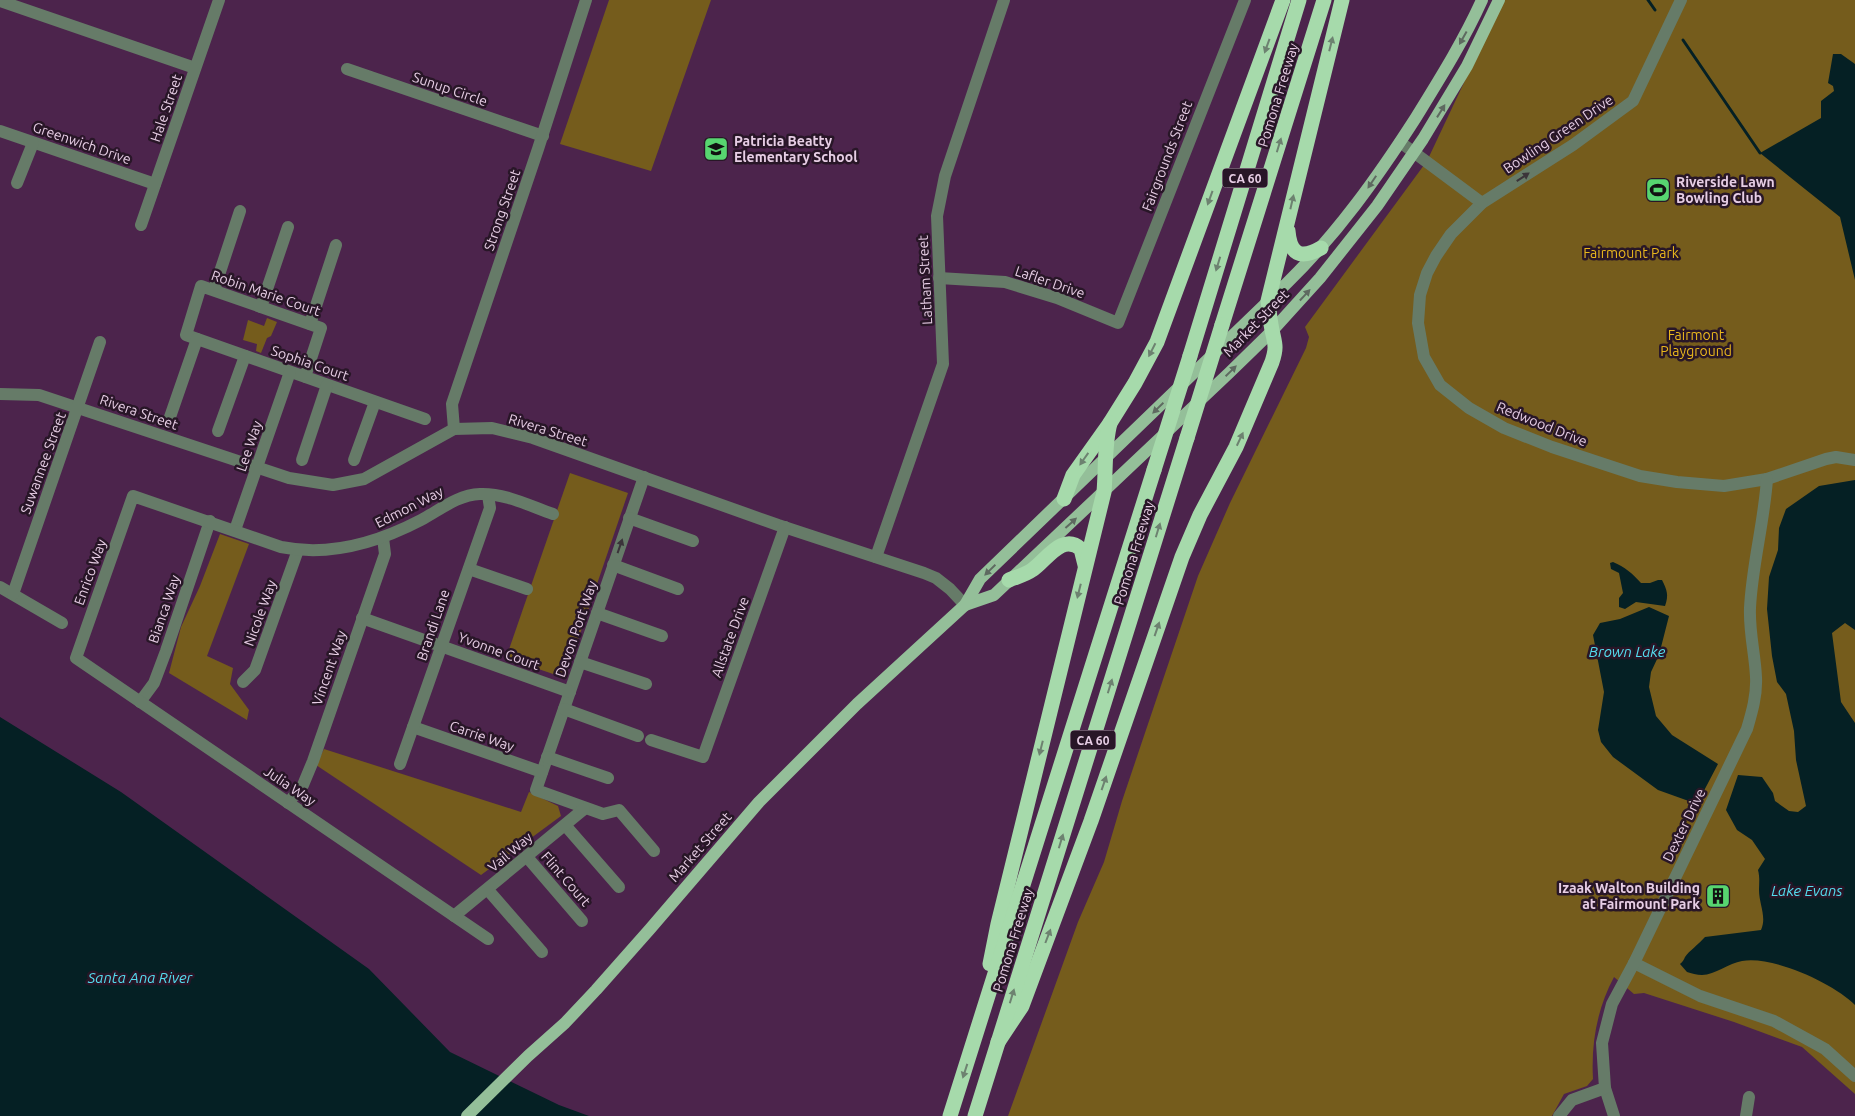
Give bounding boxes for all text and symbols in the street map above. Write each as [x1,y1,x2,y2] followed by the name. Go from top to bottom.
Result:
[1459,31,1467,46] one-way arrow
[1327,37,1335,52] one-way arrow
[1262,39,1270,53] one-way arrow
[1255,41,1301,149] street label: Pomona Freeway
[411,69,489,109] street label: Sunup Circle
[147,72,185,144] street label: Hale Street
[1500,91,1616,177] street label: Bowling Green Drive
[1139,98,1196,213] street label: Fairgrounds Street
[1436,104,1446,118] one-way arrow
[31,119,133,167] street label: Greenwich Drive
[734,133,857,165] place label: Patricia Beatty Elementary School
[703,136,729,162] school or university icon: Patricia Beatty Elementary School
[1276,137,1283,152] one-way arrow
[481,167,524,253] street label: Strong Street
[1222,168,1268,188] road number: CA 60
[1516,172,1529,182] one-way arrow
[1676,174,1775,206] place label: Riverside Lawn Bowling Club
[1368,176,1377,189] one-way arrow
[1645,177,1671,203] sports icon: Riverside Lawn Bowling Club
[1206,191,1214,206] one-way arrow
[1288,195,1296,210] one-way arrow
[915,234,935,325] street label: Latham Street
[1583,245,1679,261] park label: Fairmount Park
[1214,257,1222,272] one-way arrow
[1013,263,1087,301] street label: Lafler Drive
[209,267,323,319] street label: Robin Marie Court
[1220,286,1292,360] street label: Market Street
[1299,289,1311,301] one-way arrow
[1660,327,1732,359] park label: Fairmont Playground
[269,342,351,384] street label: Sophia Court
[1148,343,1156,357] one-way arrow
[1225,365,1237,377] one-way arrow
[98,391,181,433] street label: Rivera Street
[1494,399,1590,449] street label: Redwood Drive
[1152,402,1164,414] one-way arrow
[17,409,69,516] street label: Suwannee Street
[507,410,590,450] street label: Rivera Street
[233,418,265,473] street label: Lee Way
[1236,432,1244,446] one-way arrow
[1079,452,1089,466] one-way arrow
[372,483,446,531] street label: Edmon Way
[1111,499,1157,607] street label: Pomona Freeway
[1065,517,1077,529] one-way arrow
[1154,523,1162,538] one-way arrow
[71,537,109,607] street label: Enrico Way
[616,538,624,553] one-way arrow
[984,564,996,576] one-way arrow
[145,573,183,645] street label: Bianca Way
[241,577,279,648] street label: Nicole Way
[552,578,600,679] street label: Devon Port Way
[1075,583,1083,598] one-way arrow
[413,587,453,663] street label: Brandi Lane
[708,594,752,680] street label: Allstate Drive
[1153,622,1161,637] one-way arrow
[309,628,349,708] street label: Vincent Way
[456,629,542,673] street label: Yvonne Court
[1589,643,1666,660] water label: Brown Lake
[1106,678,1114,693] one-way arrow
[448,717,517,755] street label: Carrie Way
[1070,730,1116,750] road number: CA 60
[1037,741,1045,756] one-way arrow
[261,763,319,809] street label: Julia Way
[1100,775,1108,790] one-way arrow
[1659,786,1709,864] street label: Dexter Drive
[665,809,735,885] street label: Market Street
[485,829,536,875] street label: Vail Way
[1058,833,1065,848] one-way arrow
[538,849,594,910] street label: Flint Court
[1558,880,1700,912] place label: Izaak Walton Building at Fairmount Park
[1771,882,1843,899] water label: Lake Evans
[1705,883,1731,909] building icon: Izaak Walton Building at Fairmount Park
[990,886,1036,994] street label: Pomona Freeway
[1044,928,1052,943] one-way arrow
[87,969,193,986] water label: Santa Ana River
[1009,988,1017,1003] one-way arrow
[960,1064,968,1079] one-way arrow

